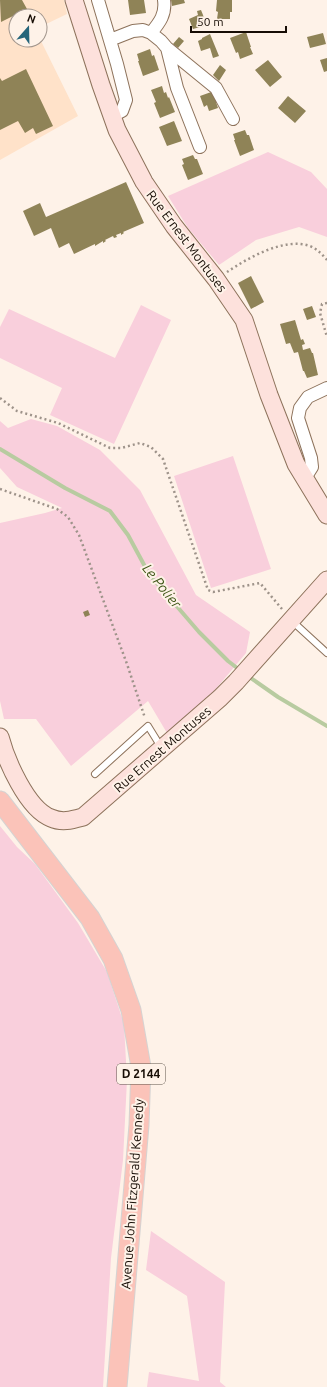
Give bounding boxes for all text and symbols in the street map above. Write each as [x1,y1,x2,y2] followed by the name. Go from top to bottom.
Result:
[8,8,48,48] north arrow
[191,8,286,34] scale bar
[26,12,37,26] text: N
[197,15,224,28] text: 50 m
[144,187,230,295] street label: Rue Ernest Montuses
[139,561,185,612] water label: Le Polier
[111,703,213,795] street label: Rue Ernest Montuses
[117,1064,165,1084] road number: D 2144
[118,1098,146,1290] street label: Avenue John Fitzgerald Kennedy

